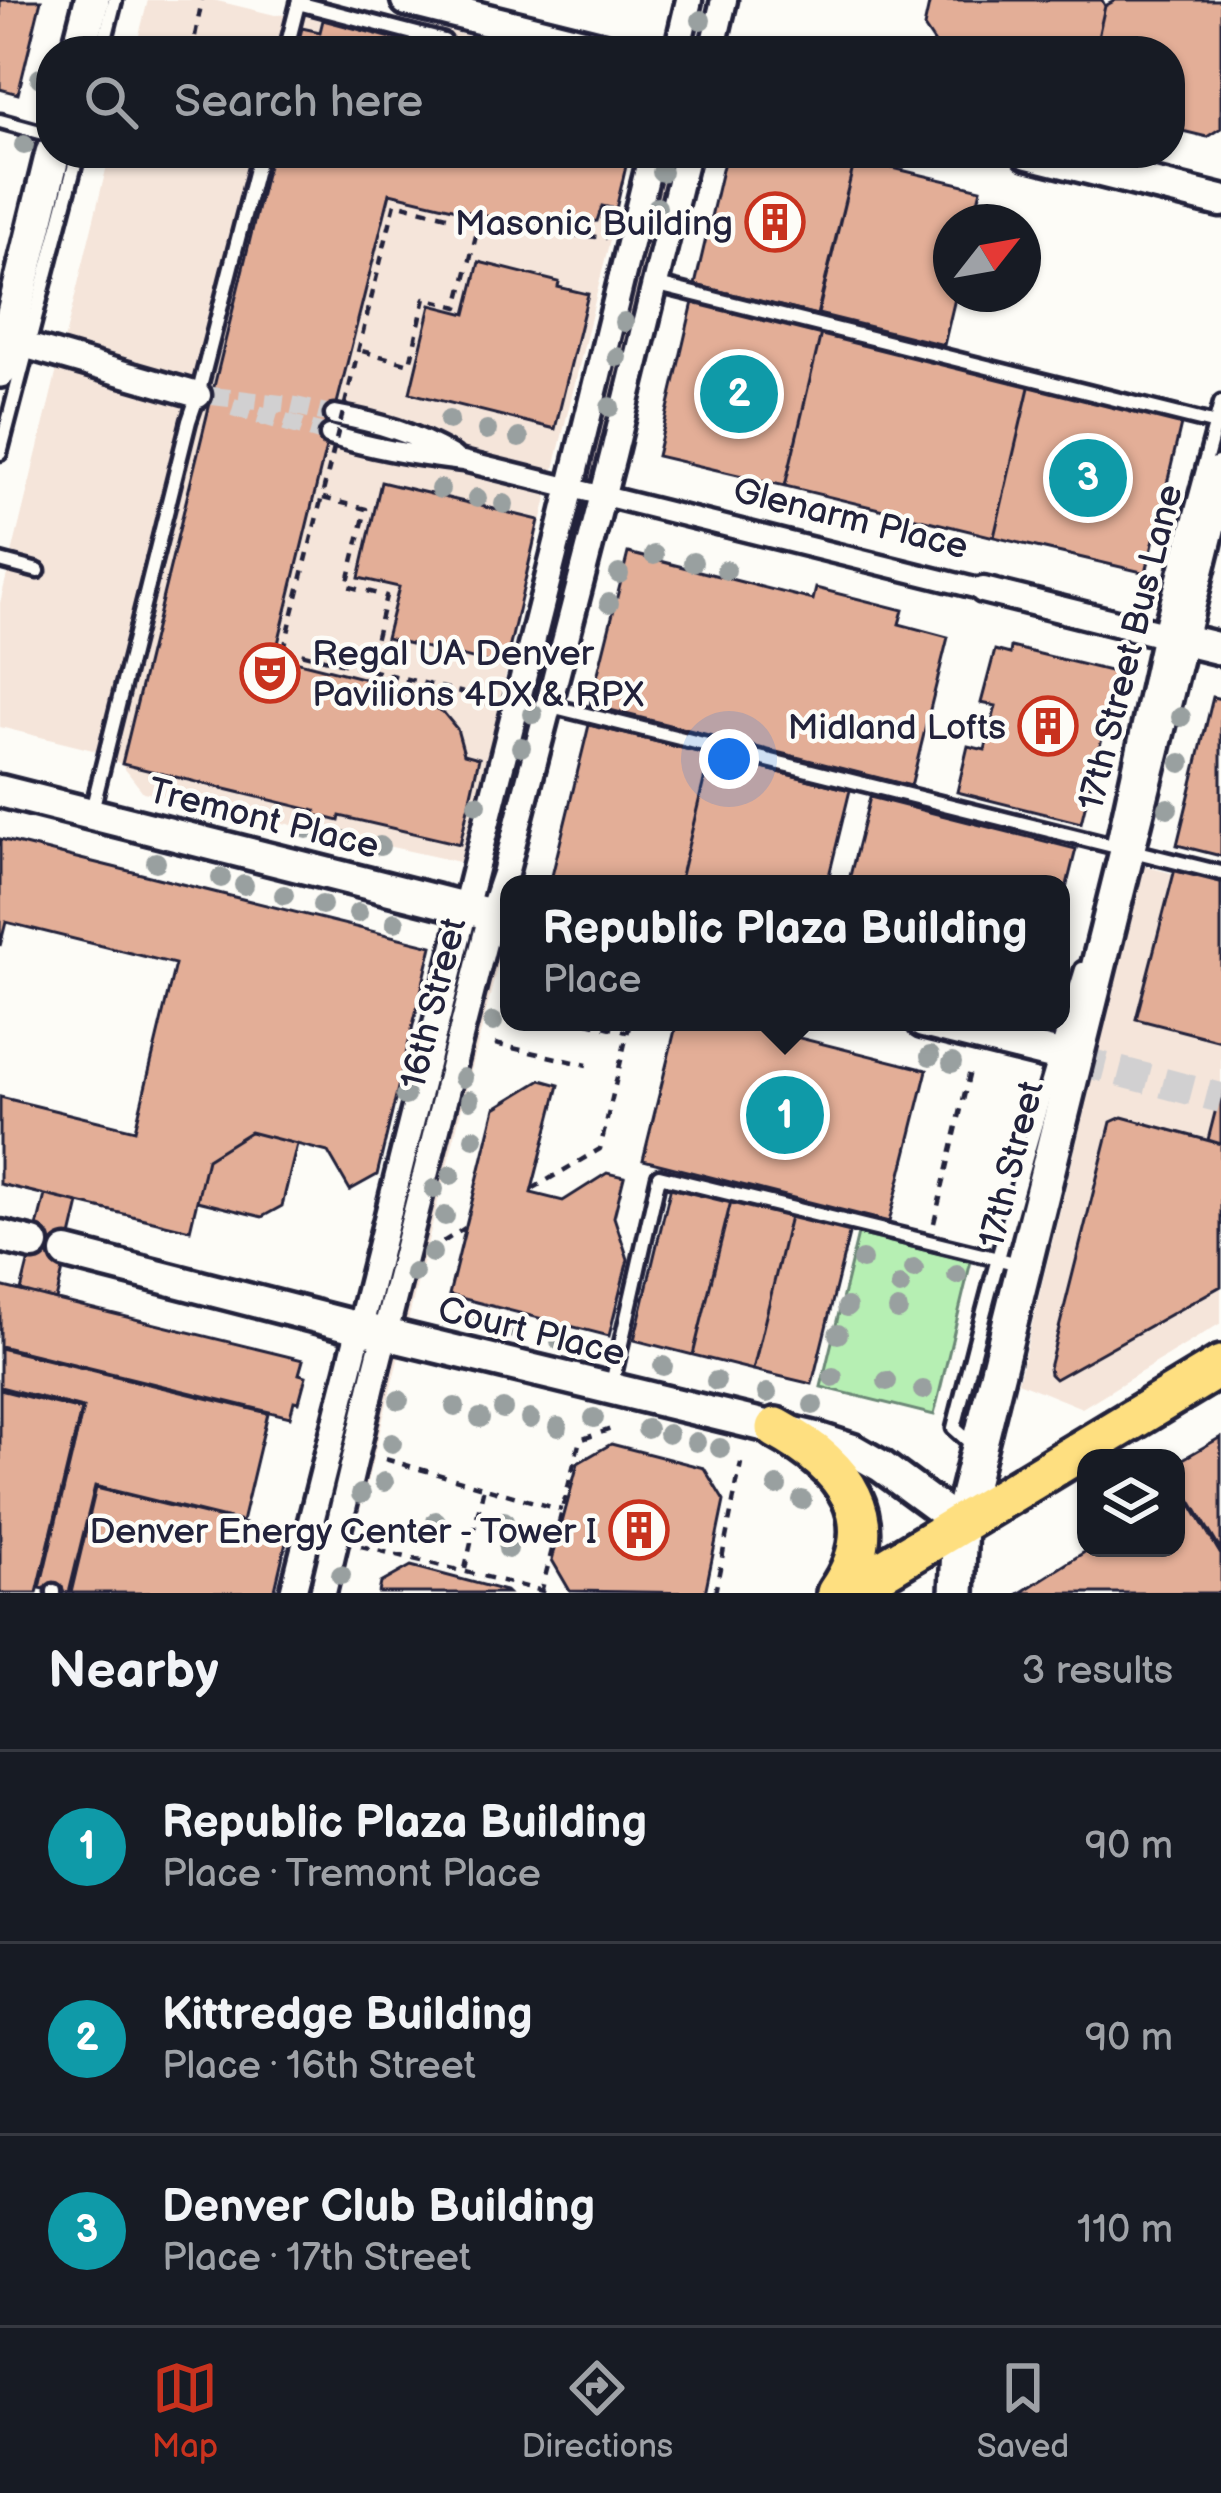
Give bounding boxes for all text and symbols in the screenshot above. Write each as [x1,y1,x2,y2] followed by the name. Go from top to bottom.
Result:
[36,36,1185,168] search box
[78,69,144,135] icon: search
[174,75,423,130] text: Search here
[744,191,806,253] building icon: Masonic Building
[455,203,733,246] place label: Masonic Building
[933,204,1041,312] north arrow
[700,349,778,439] pin: 2
[1049,433,1127,523] pin: 3
[728,469,972,569] street label: Glenarm Place
[1070,480,1193,815] street label: 17th Street Bus Lane
[312,633,644,717] place label: Regal UA Denver Pavilions 4DX & RPX
[239,642,301,704] theatre icon: Regal UA Denver Pavilions 4DX & RPX
[1017,695,1079,757] building icon: Midland Lofts
[788,707,1006,750] place label: Midland Lofts
[699,729,759,789] your location
[144,770,383,869] street label: Tremont Place
[500,875,1070,1031] popup
[543,902,1027,957] text: Republic Plaza Building
[392,914,476,1094] street label: 16th Street
[543,957,641,1004] text: Place
[746,1070,824,1160] pin: 1
[971,1077,1054,1252] street label: 17th Street
[433,1288,629,1376] street label: Court Place
[1077,1449,1185,1557] map controls
[1077,1449,1185,1557] button: layers
[608,1499,670,1561] building icon: Denver Energy Center - Tower I
[89,1511,597,1554] place label: Denver Energy Center - Tower I
[48,1641,219,1702] text: Nearby
[1021,1648,1173,1695] text: 3 results
[162,1796,647,1851] text: Republic Plaza Building
[79,1823,95,1870] text: 1
[1085,1823,1173,1870] text: 90 m
[162,1851,541,1898] text: Place · Tremont Place
[162,1988,533,2043] text: Kittredge Building
[75,2015,99,2062] text: 2
[1085,2015,1173,2062] text: 90 m
[162,2043,476,2090] text: Place · 16th Street
[162,2180,595,2235] text: Denver Club Building
[76,2207,98,2254] text: 3
[1077,2207,1173,2254] text: 110 m
[162,2235,471,2282] text: Place · 17th Street
[152,2355,218,2467] tab: Map
[521,2355,673,2467] tab: Directions
[977,2355,1069,2467] tab: Saved

